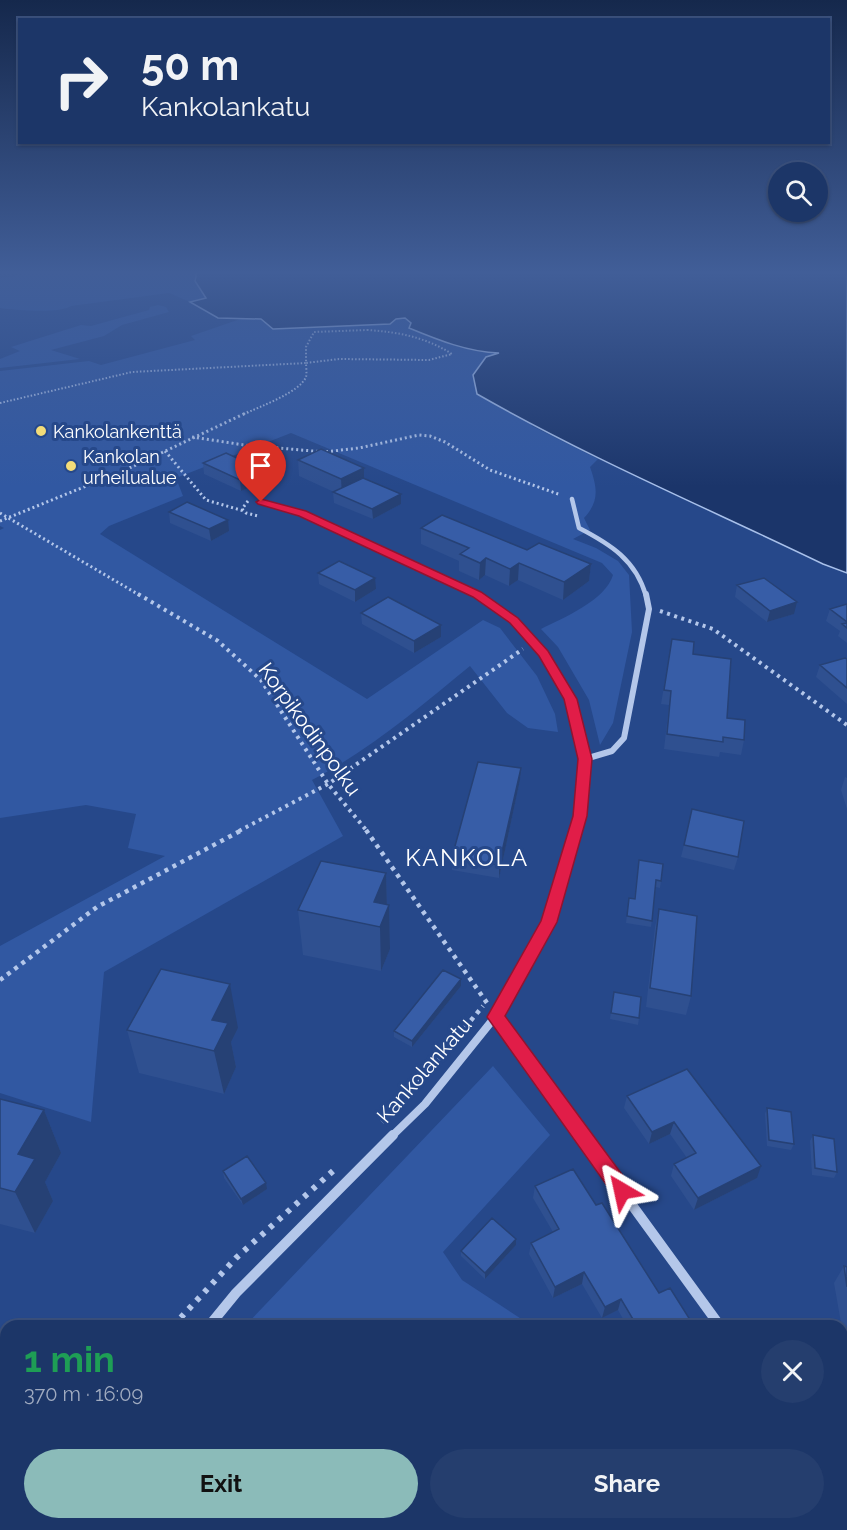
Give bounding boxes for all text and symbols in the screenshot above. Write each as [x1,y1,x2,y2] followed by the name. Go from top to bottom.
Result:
[141,41,239,90] text: 50 m
[42,42,120,120] icon: right
[141,91,310,122] text: Kankolankatu
[768,162,828,222] map controls
[768,162,828,222] button: search
[53,421,182,442] place label: Kankolankenttä
[34,424,48,438] marker: Kankolankenttä
[235,440,286,502] pin
[83,446,177,488] place label: Kankolan urheilualue
[244,449,277,482] icon: arrive
[64,459,78,473] marker: Kankolan urheilualue
[253,658,367,800] street label: Korpikodinpolku
[405,843,529,872] district label: KANKOLA
[371,1012,477,1128] street label: Kankolankatu
[590,1159,654,1223] position arrow
[24,1338,115,1380] text: 1 min
[761,1340,824,1403] button: close
[24,1382,143,1406] text: 370 m · 16:09
[24,1449,418,1518] button: Exit
[430,1449,824,1518] button: Share

